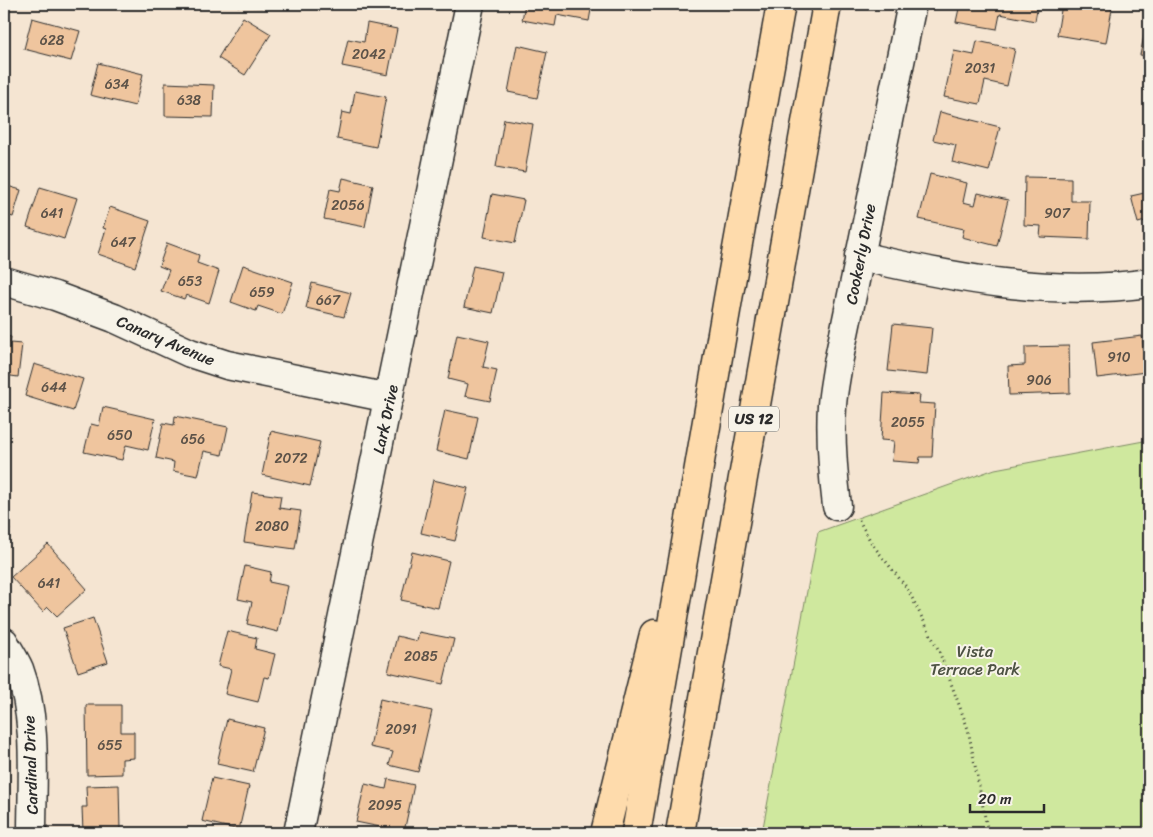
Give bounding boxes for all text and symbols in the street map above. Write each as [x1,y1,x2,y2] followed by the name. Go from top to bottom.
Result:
[40,28,65,53] house number: 628
[352,42,386,67] house number: 2042
[965,56,995,81] house number: 2031
[105,72,129,97] house number: 634
[177,88,202,113] house number: 638
[331,193,365,218] house number: 2056
[41,201,63,226] house number: 641
[837,201,884,307] street label: Cookerly Drive
[1044,201,1071,226] house number: 907
[111,230,136,255] house number: 647
[178,269,202,294] house number: 653
[249,280,275,305] house number: 659
[316,288,341,313] house number: 667
[112,307,220,374] street label: Canary Avenue
[1107,345,1131,370] house number: 910
[1026,368,1052,393] house number: 906
[41,375,67,400] house number: 644
[364,381,407,457] street label: Lark Drive
[729,406,779,432] road number: US 12
[891,410,925,435] house number: 2055
[107,423,133,448] house number: 650
[181,427,205,452] house number: 656
[275,446,308,471] house number: 2072
[255,514,289,539] house number: 2080
[38,571,60,596] house number: 641
[930,637,1020,684] park label: Vista Terrace Park
[404,644,438,669] house number: 2085
[14,715,47,815] street label: Cardinal Drive
[385,717,417,742] house number: 2091
[97,733,123,758] house number: 655
[970,782,1044,814] scale bar
[978,786,1012,812] text: 20 m
[368,793,402,818] house number: 2095

